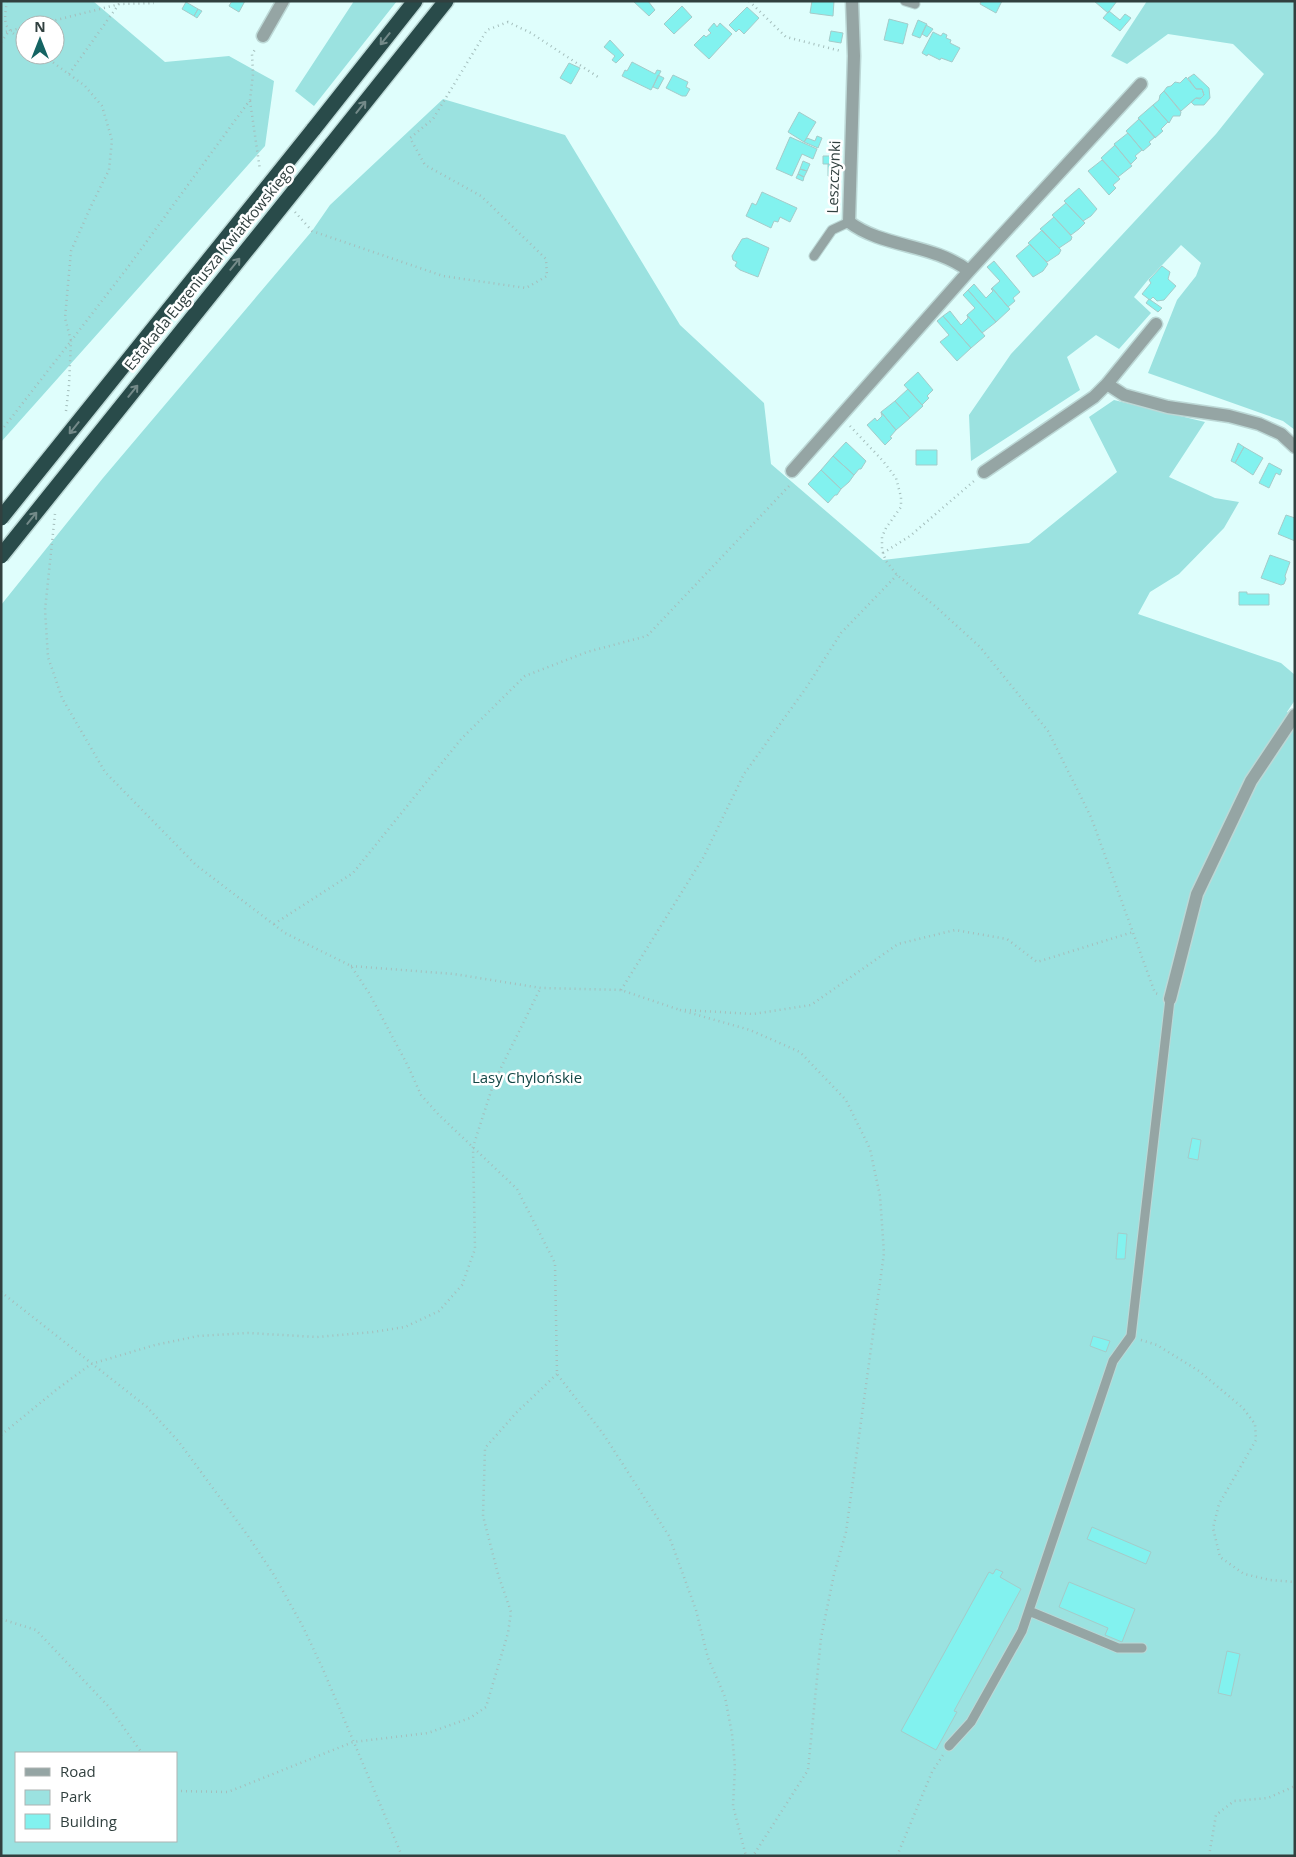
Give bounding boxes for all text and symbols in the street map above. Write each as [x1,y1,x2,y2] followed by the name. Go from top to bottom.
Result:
[15,15,65,65] north arrow
[34,17,46,36] text: N
[379,33,390,46] one-way arrow
[356,101,367,114] one-way arrow
[822,140,844,214] street label: Leszczynki
[119,159,299,374] street label: Estakada Eugeniusza Kwiatkowskiego
[230,257,240,271] one-way arrow
[128,385,139,398] one-way arrow
[68,421,79,434] one-way arrow
[26,511,37,524] one-way arrow
[472,1067,582,1087] park label: Lasy Chylońskie
[15,1752,178,1842] legend
[60,1761,96,1781] text: Road
[60,1786,91,1806] text: Park
[60,1811,117,1831] text: Building

